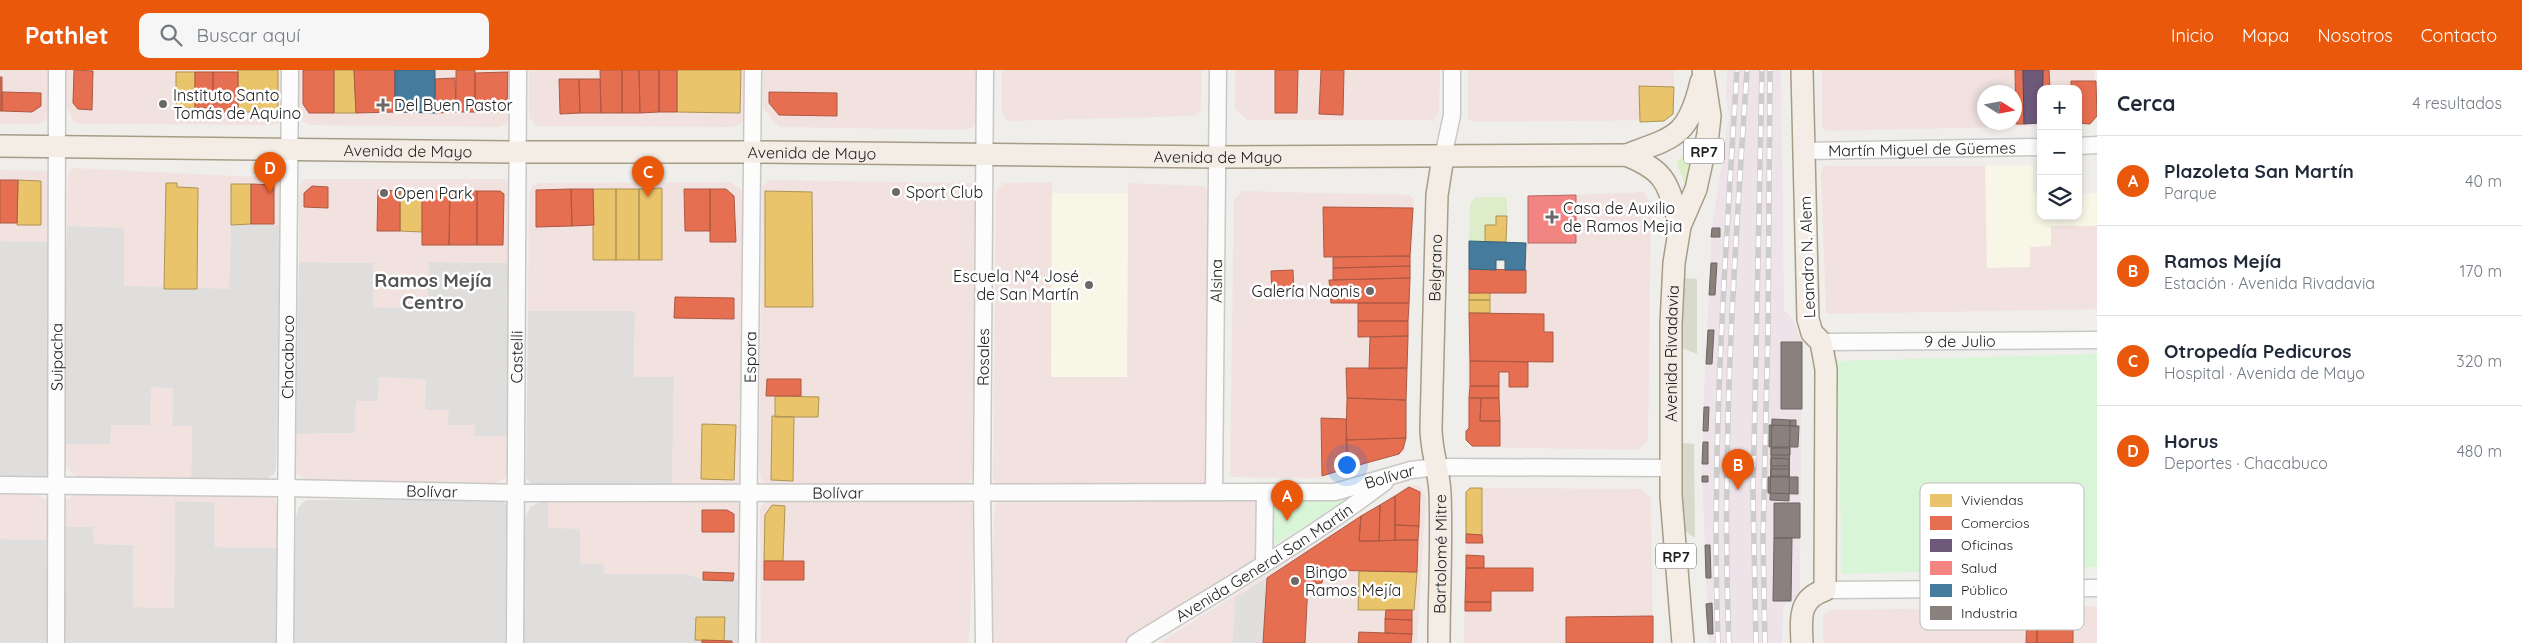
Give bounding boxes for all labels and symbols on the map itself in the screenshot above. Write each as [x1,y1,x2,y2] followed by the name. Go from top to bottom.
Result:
[173,85,301,123] place label: Instituto Santo Tomás de Aquino
[1977,85,2022,130] north arrow
[394,95,513,115] place label: Del Buen Pastor
[157,98,169,110] marker: Instituto Santo Tomás de Aquino
[376,98,390,112] marker: Del Buen Pastor
[1828,137,2016,161] street label: Martín Miguel de Güemes
[1684,138,1724,164] road number: RP7
[344,140,472,161] street label: Avenida de Mayo
[748,142,876,163] street label: Avenida de Mayo
[1154,146,1282,167] street label: Avenida de Mayo
[254,152,286,193] pin: D
[632,156,664,197] pin: C
[906,182,983,202] place label: Sport Club
[394,183,472,203] place label: Open Park
[890,186,902,198] marker: Sport Club
[378,187,390,199] marker: Open Park
[1795,195,1819,319] street label: Leandro N. Alem
[1563,198,1682,236] place label: Casa de Auxilio de Ramos Mejia
[1545,210,1559,224] marker: Casa de Auxilio de Ramos Mejia
[1424,234,1446,302] street label: Belgrano
[1206,259,1226,303] street label: Alsina
[953,266,1079,304] place label: Escuela N°4 José de San Martín
[374,268,492,314] district label: Ramos Mejía Centro
[1083,279,1095,291] marker: Escuela N°4 José de San Martín
[1252,281,1360,301] place label: Galería Naonis
[1364,285,1376,297] marker: Galería Naonis
[1661,285,1683,422] street label: Avenida Rivadavia
[277,315,298,399] street label: Chacabuco
[46,323,67,391] street label: Suipacha
[973,328,993,386] street label: Rosales
[506,331,527,384] street label: Castelli
[740,331,760,383] street label: Espora
[1924,331,1996,351] street label: 9 de Julio
[1722,449,1754,490] pin: B
[1334,452,1360,478] your location
[1362,460,1416,493] street label: Bolívar
[1271,480,1303,521] pin: A
[406,481,458,502] street label: Bolívar
[812,483,864,503] street label: Bolívar
[1920,483,2084,630] legend
[1961,491,2023,509] text: Viviendas
[1429,494,1451,614] street label: Bartolomé Mitre
[1172,499,1356,626] street label: Avenida General San Martín
[1961,514,2030,532] text: Comercios
[1961,536,2013,554] text: Oficinas
[1656,544,1696,568] road number: RP7
[1961,559,1997,577] text: Salud
[1305,562,1401,600] place label: Bingo Ramos Mejía
[1289,575,1301,587] marker: Bingo Ramos Mejía
[1961,581,2008,599] text: Público
[1961,604,2017,622] text: Industria

